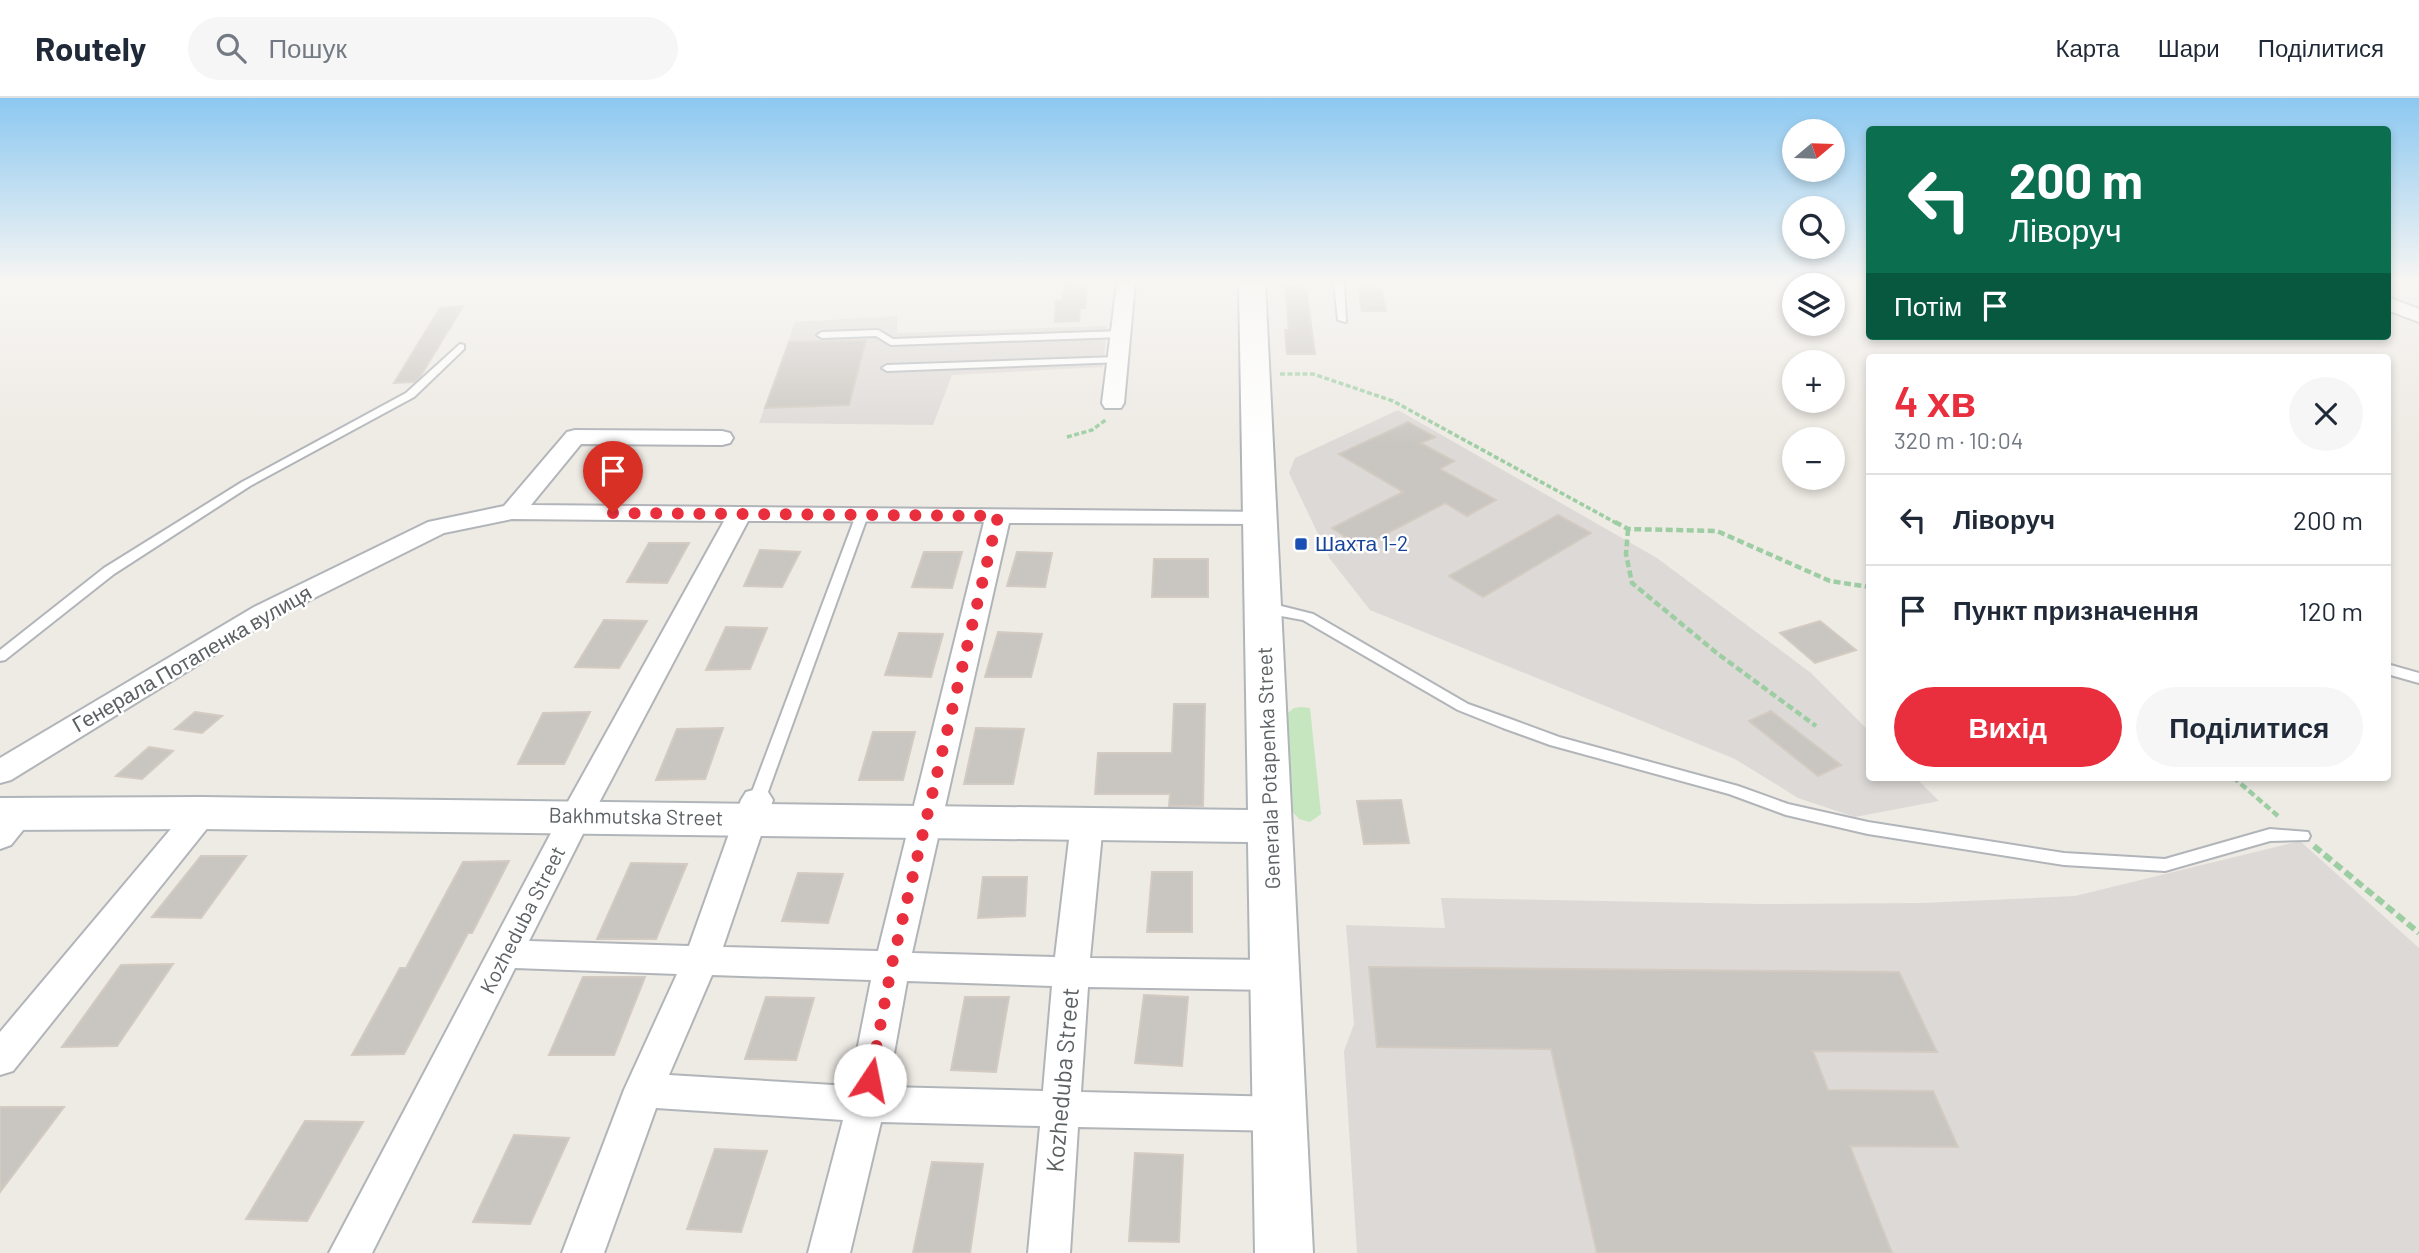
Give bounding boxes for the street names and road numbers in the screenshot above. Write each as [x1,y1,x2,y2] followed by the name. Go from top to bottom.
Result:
[67,579,315,737] street label: Генерала Потапенка вулиця
[1251,646,1284,890] street label: Generala Potapenka Street
[549,801,724,830] street label: Bakhmutska Street
[474,841,570,997] street label: Kozheduba Street
[1039,986,1084,1173] street label: Kozheduba Street

